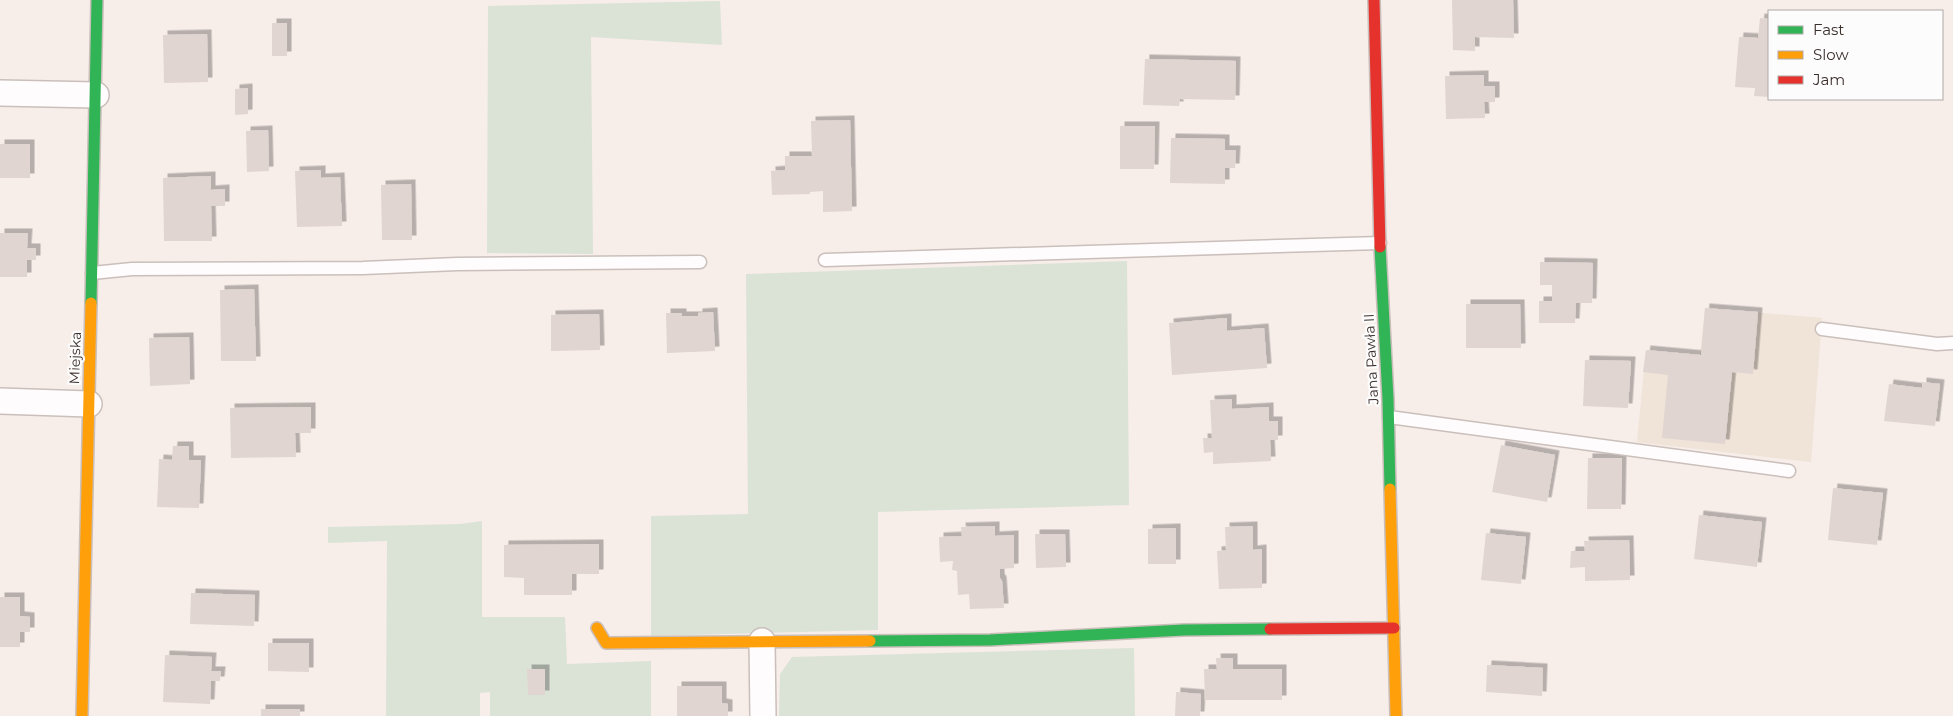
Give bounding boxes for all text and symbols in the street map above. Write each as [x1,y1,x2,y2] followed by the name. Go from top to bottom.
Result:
[1768,10,1943,100] legend
[1813,20,1844,39] text: Fast
[1813,45,1849,64] text: Slow
[1812,70,1845,89] text: Jam
[1360,313,1382,406] street label: Jana Pawła II
[65,331,85,385] street label: Miejska

